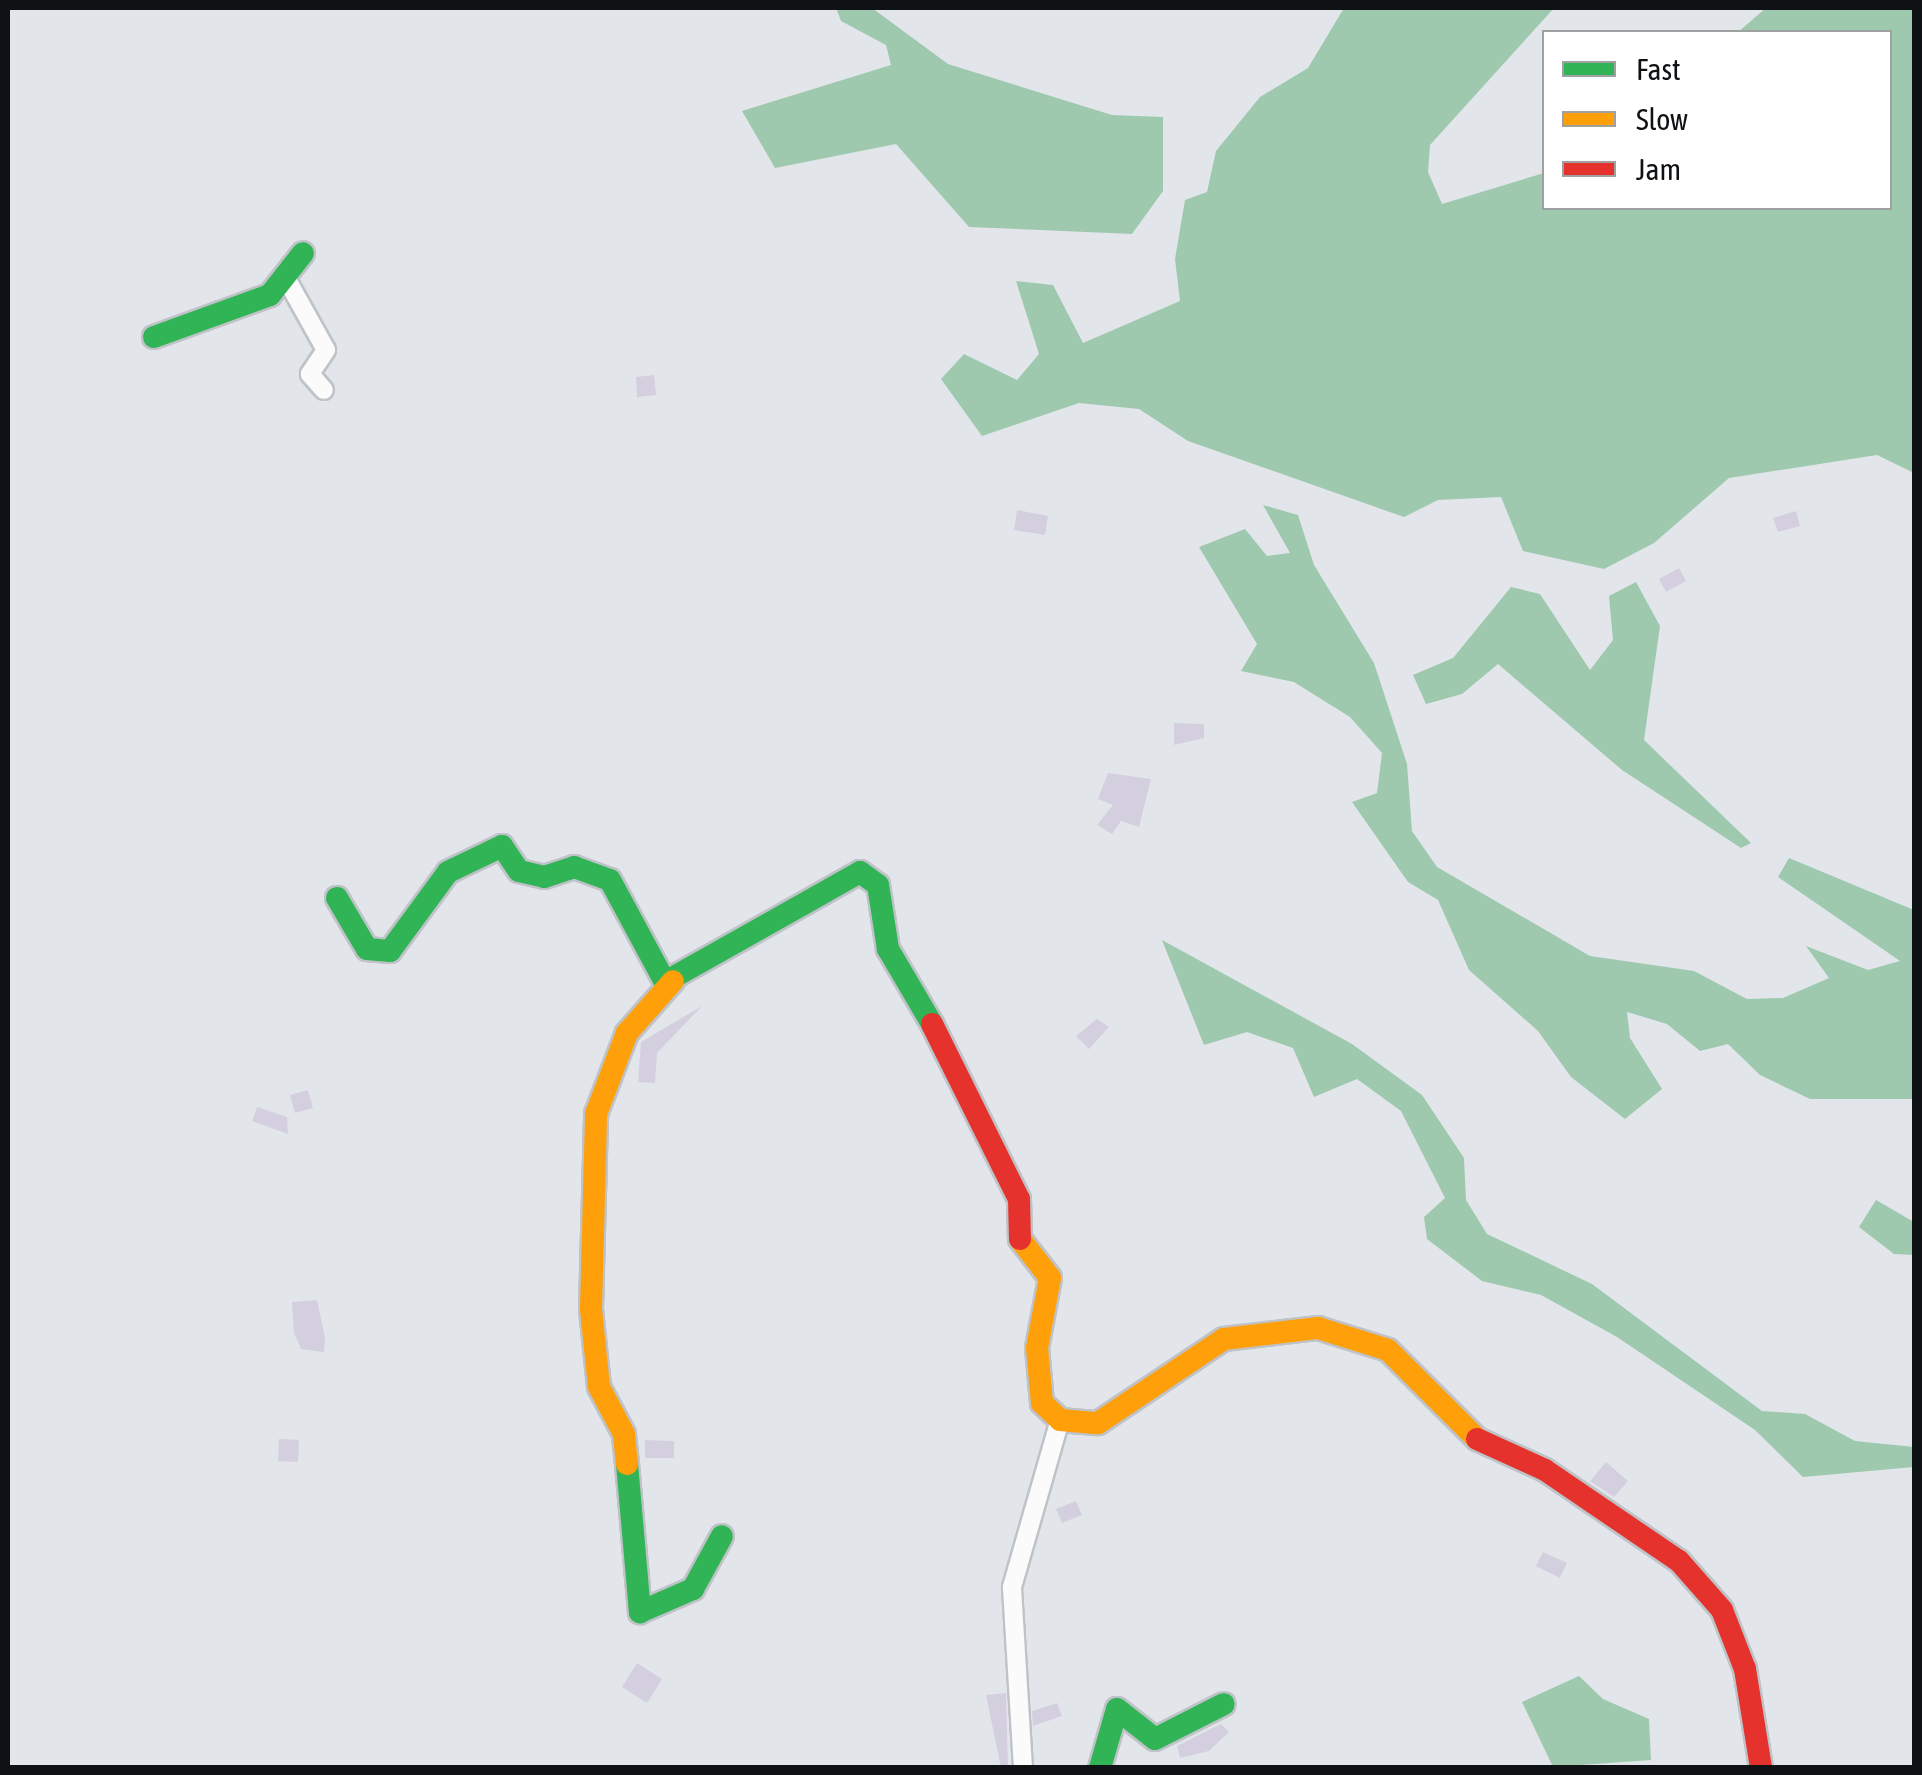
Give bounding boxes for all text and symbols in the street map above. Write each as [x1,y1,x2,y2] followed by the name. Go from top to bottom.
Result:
[1542,30,1892,210] legend
[1636,52,1681,86] text: Fast
[1636,102,1688,136] text: Slow
[1636,152,1681,186] text: Jam

